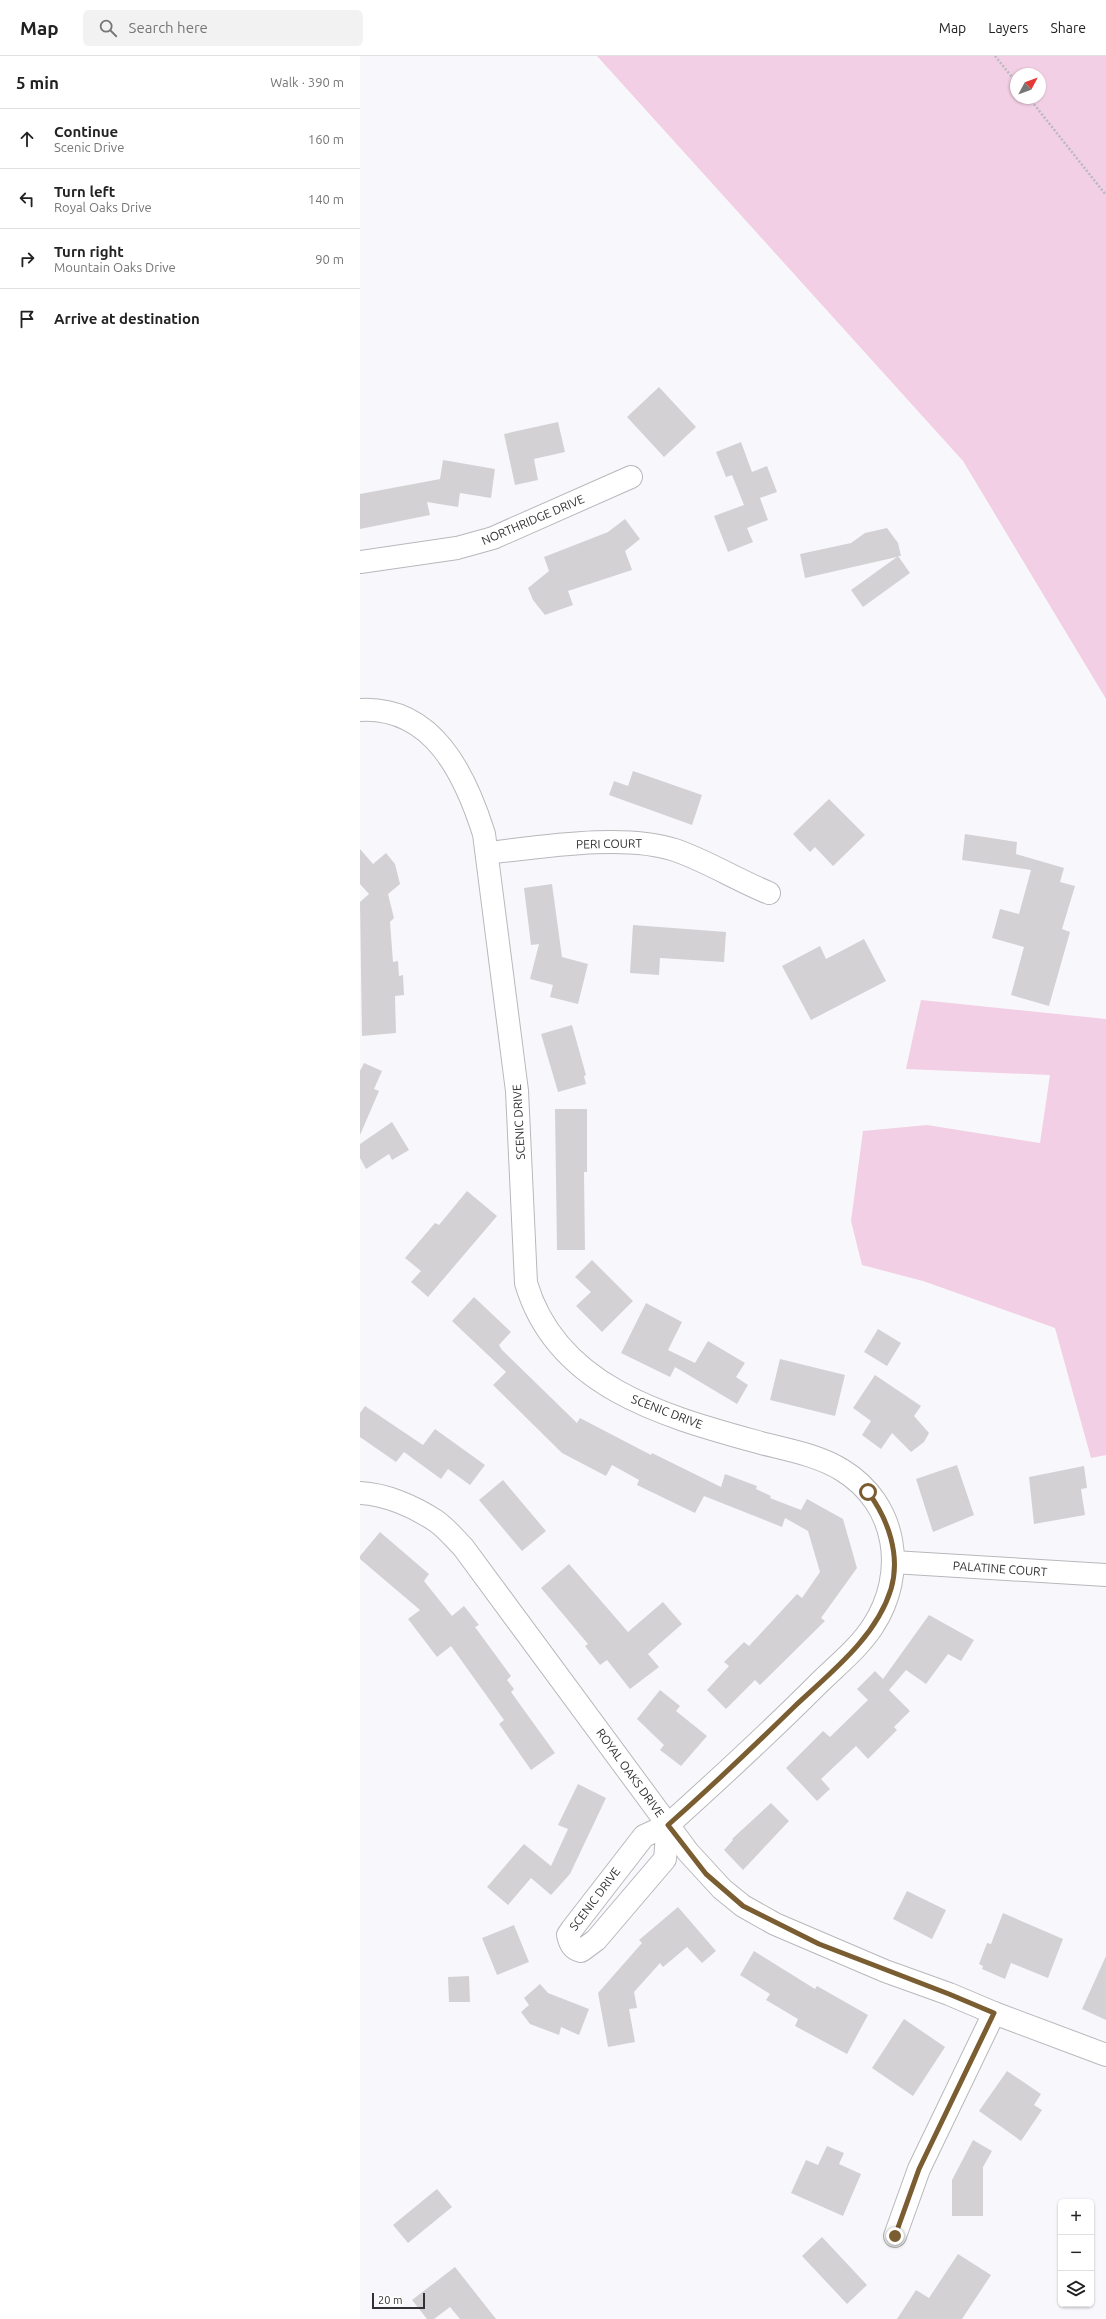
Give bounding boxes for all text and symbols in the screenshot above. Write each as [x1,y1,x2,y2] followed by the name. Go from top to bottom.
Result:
[83,10,363,46] search box
[20,17,59,39] text: Map
[97,17,119,39] icon: search
[129,19,208,36] text: Search here
[939,20,966,36] text: Map
[988,20,1028,36] text: Layers
[1050,20,1086,36] text: Share
[1010,68,1046,104] north arrow
[16,73,59,92] text: 5 min
[270,75,344,89] text: Walk · 390 m
[54,123,118,140] text: Continue
[16,128,38,150] icon: ahead
[308,132,344,146] text: 160 m
[54,140,124,154] text: Scenic Drive
[54,183,115,200] text: Turn left
[16,188,38,210] icon: left
[308,192,344,206] text: 140 m
[54,200,152,214] text: Royal Oaks Drive
[54,243,124,260] text: Turn right
[16,248,38,270] icon: right
[315,252,344,266] text: 90 m
[54,260,176,274] text: Mountain Oaks Drive
[16,308,38,330] icon: arrive
[54,310,200,327] text: Arrive at destination
[480,492,586,547] street label: NORTHRIDGE DRIVE
[576,836,642,851] street label: PERI COURT
[510,1084,527,1160] street label: SCENIC DRIVE
[630,1392,705,1431] street label: SCENIC DRIVE
[859,1483,877,1501] route start
[952,1559,1048,1578] street label: PALATINE COURT
[594,1726,667,1820] street label: ROYAL OAKS DRIVE
[567,1864,623,1933] street label: SCENIC DRIVE
[1058,2199,1094,2307] map controls
[1058,2199,1094,2235] button: +
[886,2227,904,2245] route end
[1058,2235,1094,2271] button: −
[1058,2271,1094,2307] button: layers
[372,2291,425,2310] scale bar
[378,2294,402,2306] text: 20 m

